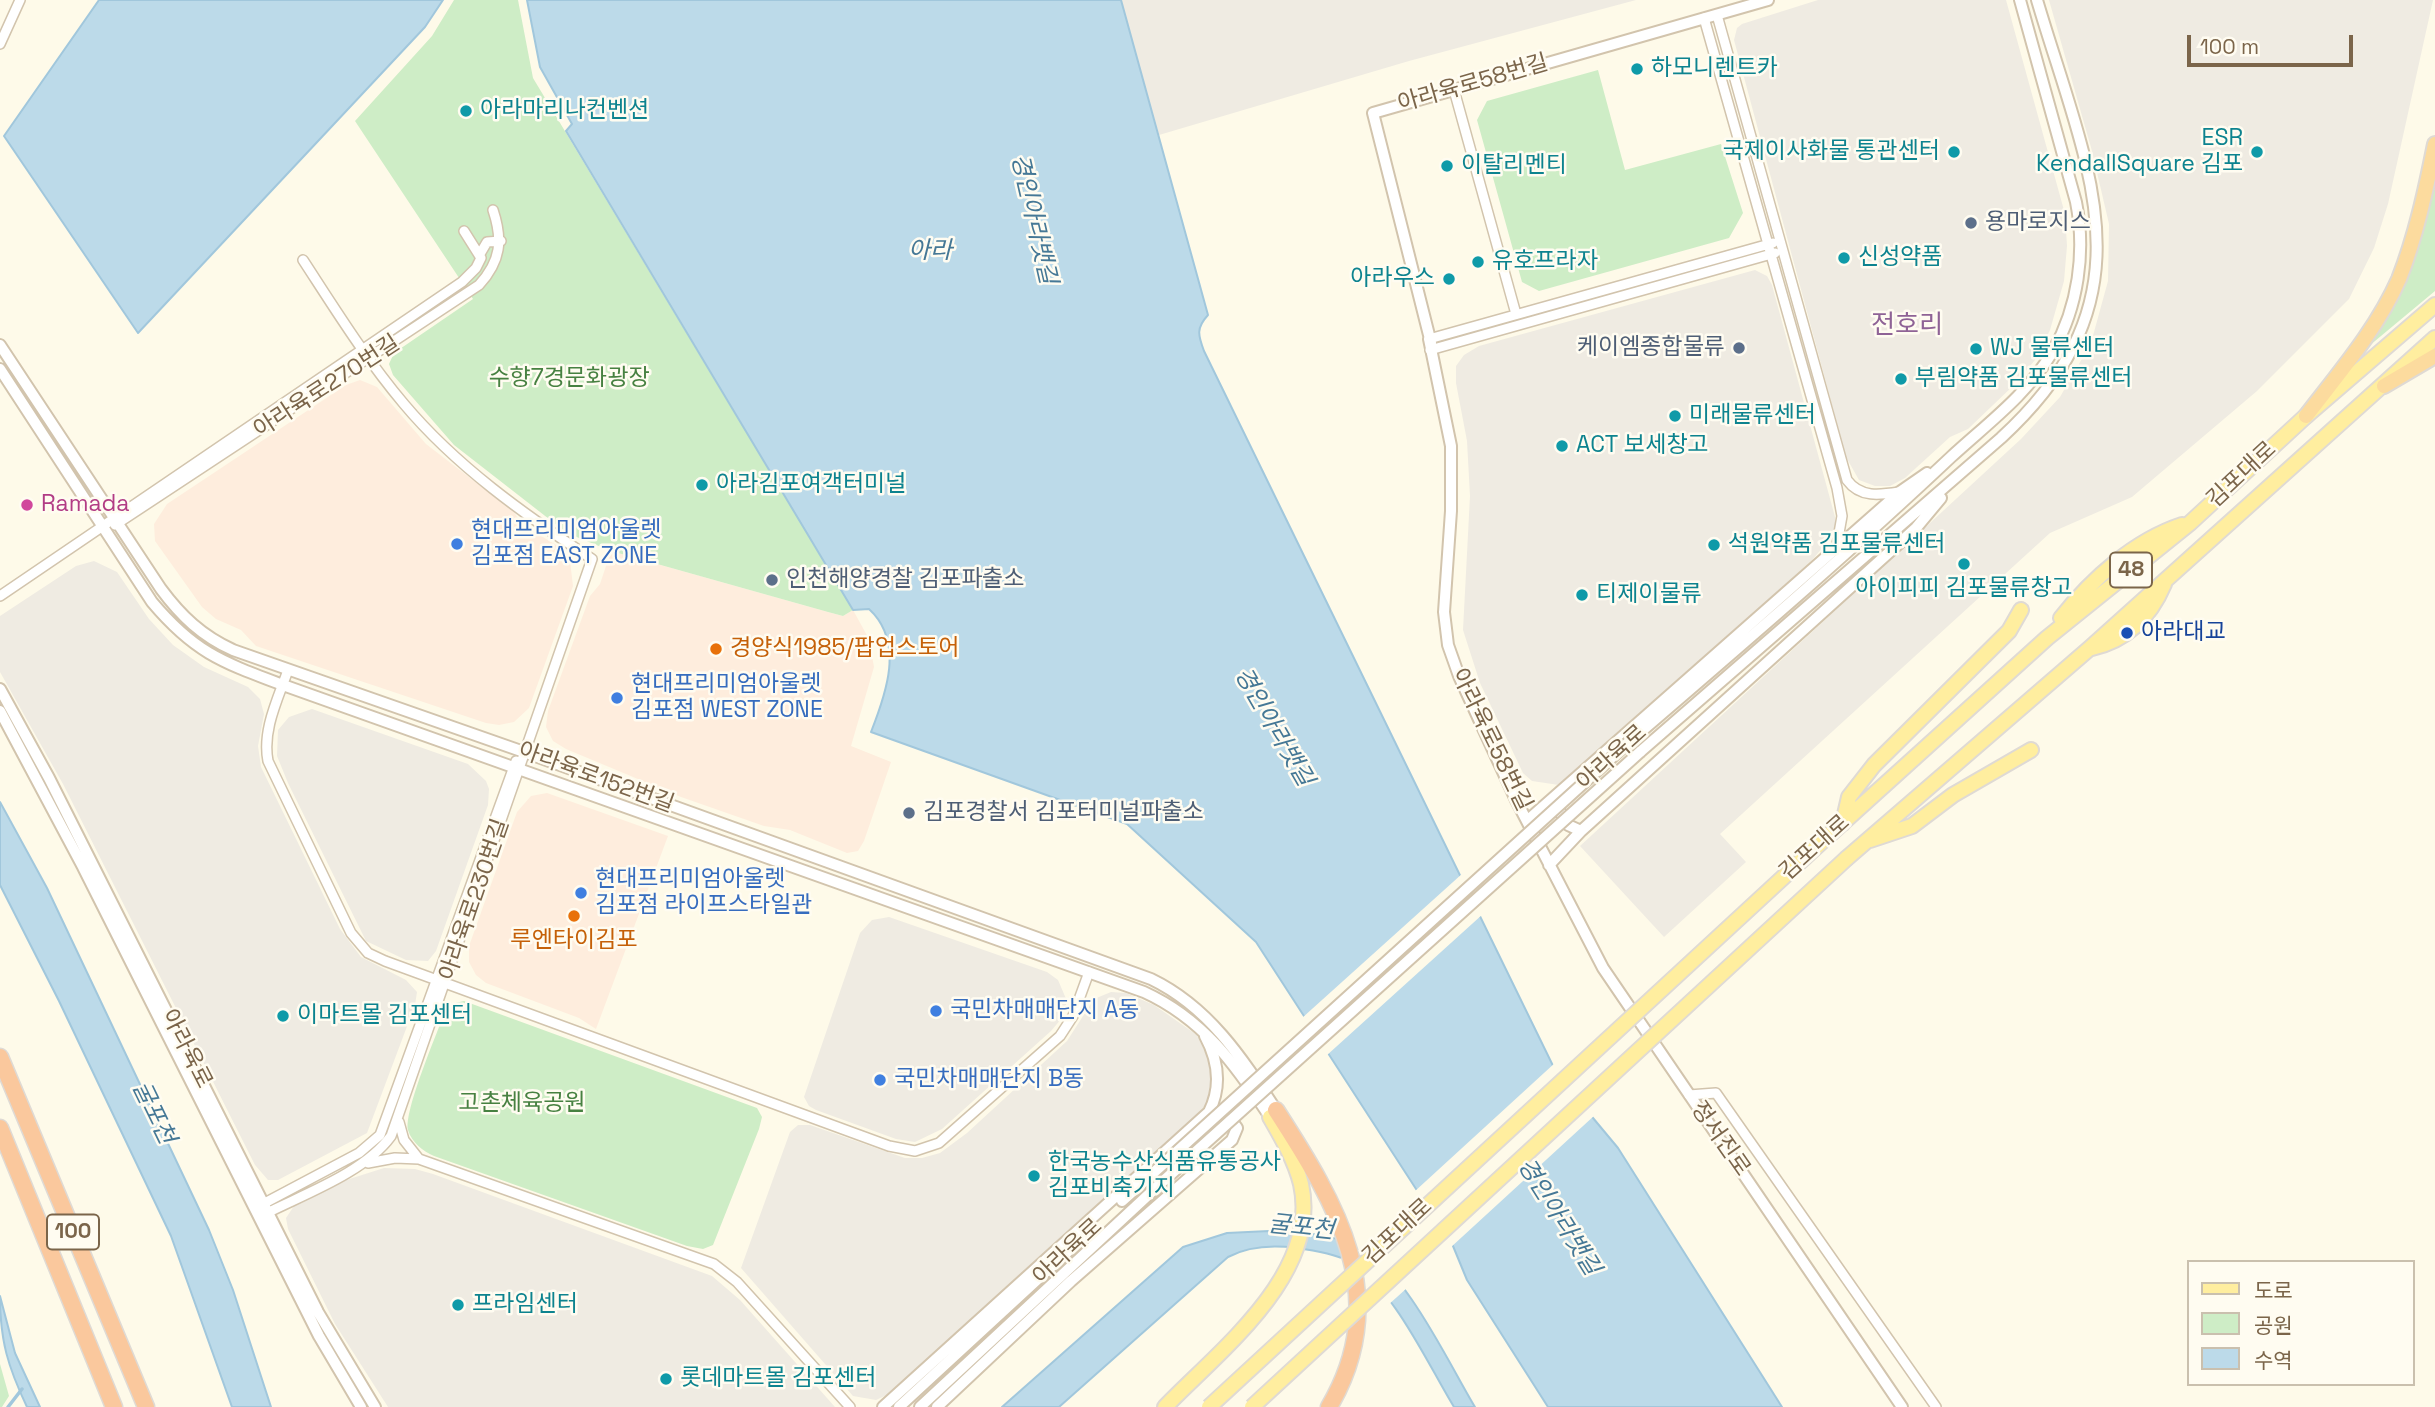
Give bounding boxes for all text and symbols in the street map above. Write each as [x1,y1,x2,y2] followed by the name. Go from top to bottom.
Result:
[2190,21,2356,65] scale bar
[2200,33,2259,60] text: 100 m
[1395,49,1551,119] street label: 아라육로58번길
[1651,55,1778,83] place label: 하모니렌트카
[1629,61,1645,77] marker: 하모니렌트카
[480,97,649,125] place label: 아라마리나컨벤션
[458,103,474,119] marker: 아라마리나컨벤션
[2036,125,2243,179] place label: ESR KendallSquare 김포
[1722,138,1940,166] place label: 국제이사화물 통관센터
[1946,144,1962,160] marker: 국제이사화물 통관센터
[2249,144,2265,160] marker: ESR KendallSquare 김포
[1004,151,1062,287] water label: 경인아라뱃길
[1461,152,1567,180] place label: 이탈리멘티
[1439,158,1455,174] marker: 이탈리멘티
[1985,209,2091,237] place label: 용마로지스
[1963,215,1979,231] marker: 용마로지스
[908,237,952,265] water label: 아라
[1858,244,1943,272] place label: 신성약품
[1492,248,1598,276] place label: 유호프라자
[1836,250,1852,266] marker: 신성약품
[1470,254,1486,270] marker: 유호프라자
[1350,265,1435,293] place label: 아라우스
[1441,271,1457,287] marker: 아라우스
[1871,310,1943,342] district label: 전호리
[249,330,405,444] street label: 아라육로270번길
[1577,334,1725,362] place label: 케이엠종합물류
[1990,335,2114,363] place label: WJ 물류센터
[1731,340,1747,356] marker: 케이엠종합물류
[1968,341,1984,357] marker: WJ 물류센터
[488,365,650,393] park label: 수향7경문화광장
[1915,365,2133,393] place label: 부림약품 김포물류센터
[1893,371,1909,387] marker: 부림약품 김포물류센터
[1689,402,1816,430] place label: 미래물류센터
[1667,408,1683,424] marker: 미래물류센터
[1576,432,1709,460] place label: ACT 보세창고
[2202,436,2282,514] street label: 김포대로
[1554,438,1570,454] marker: ACT 보세창고
[716,471,906,499] place label: 아라김포여객터미널
[694,477,710,493] marker: 아라김포여객터미널
[41,491,129,519] place label: Ramada
[19,497,35,513] marker: Ramada
[471,517,661,571] place label: 현대프리미엄아울렛 김포점 EAST ZONE
[1728,531,1946,559] place label: 석원약품 김포물류센터
[449,536,465,552] marker: 현대프리미엄아울렛 김포점 EAST ZONE
[1706,537,1722,553] marker: 석원약품 김포물류센터
[2110,552,2152,588] road number: 48
[1956,556,1972,572] marker: 아이피피 김포물류창고
[786,566,1025,594] place label: 인천해양경찰 김포파출소
[764,572,780,588] marker: 인천해양경찰 김포파출소
[1855,575,2073,603] place label: 아이피피 김포물류창고
[1596,581,1702,609] place label: 티제이물류
[1574,587,1590,603] marker: 티제이물류
[2141,619,2226,647] place label: 아라대교
[2119,625,2135,641] marker: 아라대교
[730,635,960,663] place label: 경양식1985/팝업스토어
[708,641,724,657] marker: 경양식1985/팝업스토어
[1227,662,1319,792] water label: 경인아라뱃길
[1445,664,1537,816] street label: 아라육로58번길
[631,671,823,725] place label: 현대프리미엄아울렛 김포점 WEST ZONE
[609,690,625,706] marker: 현대프리미엄아울렛 김포점 WEST ZONE
[1571,719,1653,797] street label: 아라육로
[514,737,678,819] street label: 아라육로152번길
[923,799,1204,827] place label: 김포경찰서 김포터미널파출소
[901,805,917,821] marker: 김포경찰서 김포터미널파출소
[1774,809,1856,887] street label: 김포대로
[434,815,516,985] street label: 아라육로230번길
[595,866,813,920] place label: 현대프리미엄아울렛 김포점 라이프스타일관
[573,885,589,901] marker: 현대프리미엄아울렛 김포점 라이프스타일관
[566,908,582,924] marker: 루엔타이김포
[511,927,637,955] place label: 루엔타이김포
[950,997,1140,1025] place label: 국민차매매단지 A동
[297,1002,472,1030] place label: 이마트몰 김포센터
[928,1003,944,1019] marker: 국민차매매단지 A동
[154,1005,218,1093] street label: 아라육로
[275,1008,291,1024] marker: 이마트몰 김포센터
[894,1066,1084,1094] place label: 국민차매매단지 B동
[872,1072,888,1088] marker: 국민차매매단지 B동
[126,1077,180,1149] water label: 굴포천
[459,1090,585,1118] park label: 고촌체육공원
[1684,1096,1756,1182] street label: 정서진로
[1048,1149,1281,1203] place label: 한국농수산식품유통공사 김포비축기지
[1511,1153,1605,1281] water label: 경인아라뱃길
[1026,1168,1042,1184] marker: 한국농수산식품유통공사 김포비축기지
[1358,1193,1438,1271] street label: 김포대로
[1267,1210,1335,1246] water label: 굴포천
[1028,1213,1108,1291] street label: 아라육로
[47,1214,99,1250] road number: 100
[2186,1260,2414,1386] legend
[2254,1277,2293,1304] text: 도로
[472,1291,578,1319] place label: 프라임센터
[450,1297,466,1313] marker: 프라임센터
[2254,1312,2293,1339] text: 공원
[2254,1347,2293,1374] text: 수역
[680,1365,876,1393] place label: 롯데마트몰 김포센터
[658,1371,674,1387] marker: 롯데마트몰 김포센터

